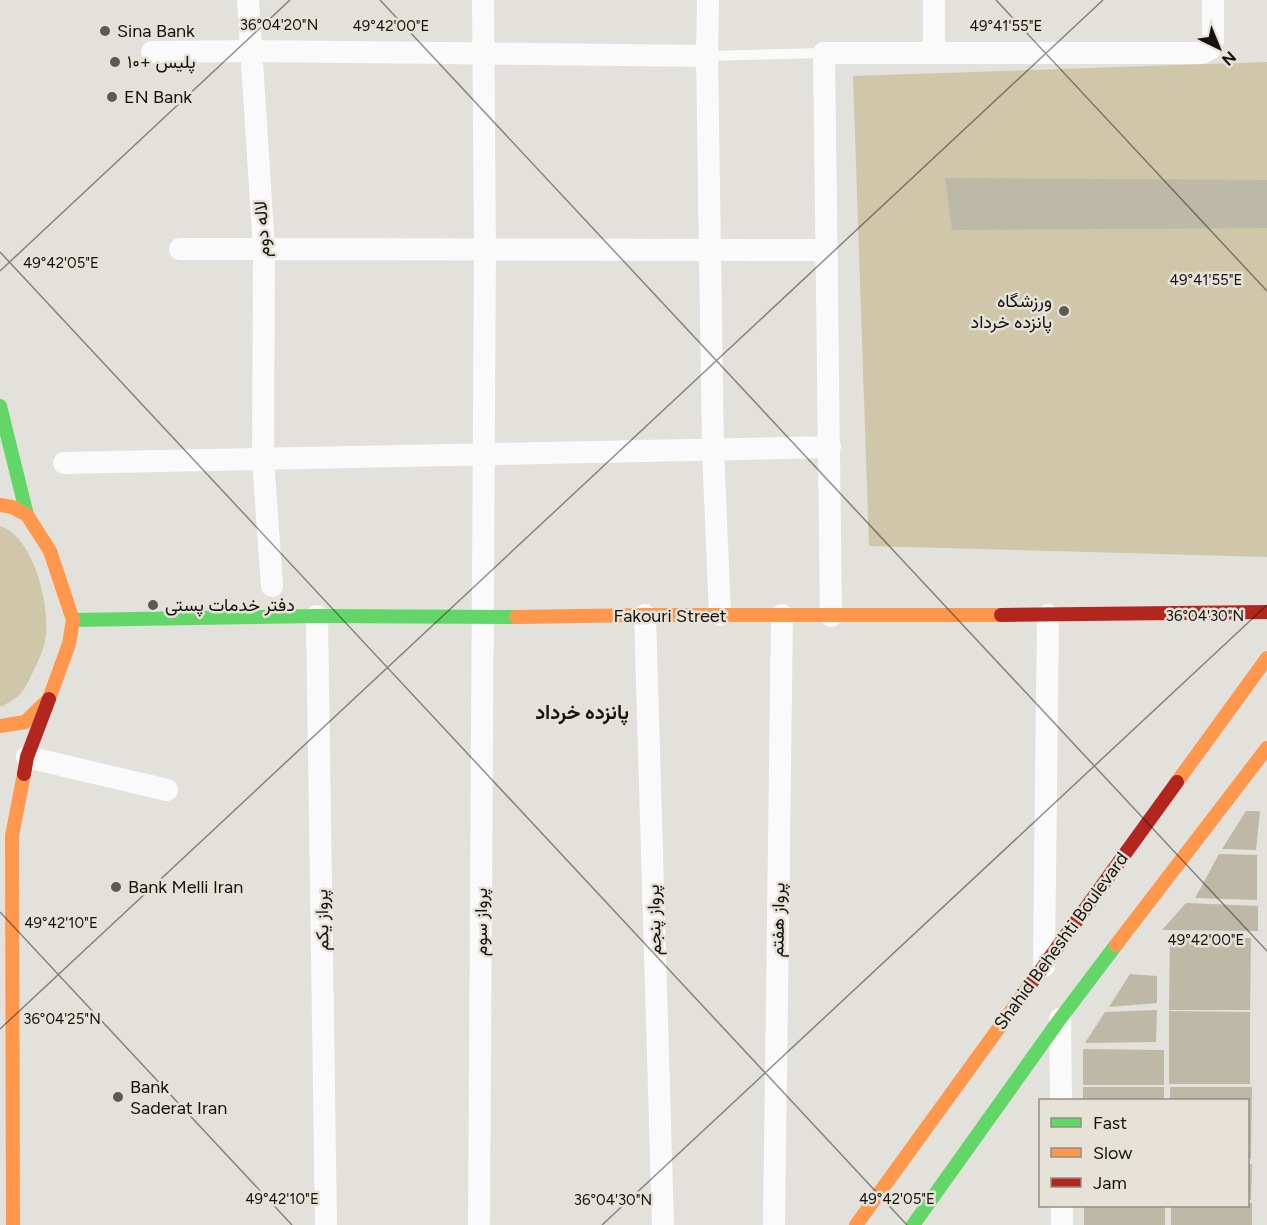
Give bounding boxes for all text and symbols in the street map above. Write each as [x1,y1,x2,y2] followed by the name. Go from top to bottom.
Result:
[240,16,318,34] text: 36°04'20"N
[353,17,429,35] text: 49°42'00"E
[970,17,1042,35] text: 49°41'55"E
[1189,18,1249,78] north arrow
[117,20,195,42] place label: Sina Bank
[98,24,112,38] marker: Sina Bank
[1218,47,1240,70] text: N
[127,51,196,74] place label: پلیس +۱۰
[108,55,122,69] marker: پلیس +۱۰
[124,86,192,108] place label: EN Bank
[105,90,119,104] marker: EN Bank
[250,200,275,258] street label: لاله دوم
[23,254,99,272] text: 49°42'05"E
[1170,271,1242,289] text: 49°41'55"E
[971,290,1052,334] place label: ورزشگاه پانزده خرداد
[1057,304,1071,318] marker: ورزشگاه پانزده خرداد
[165,594,295,617] place label: دفتر خدمات پستی
[146,598,160,612] marker: دفتر خدمات پستی
[614,605,727,627] street label: Fakouri Street
[1166,607,1244,625] text: 36°04'30"N
[535,700,629,726] district label: پانزده خرداد
[989,848,1133,1034] street label: Shahid Beheshti Boulevard
[128,876,243,898] place label: Bank Melli Iran
[109,880,123,894] marker: Bank Melli Iran
[766,882,791,958] street label: پرواز هفتم
[642,884,667,956] street label: پرواز پنجم
[470,888,493,956] street label: پرواز سوم
[310,889,335,951] street label: پرواز یکم
[24,914,98,932] text: 49°42'10"E
[1168,931,1244,949] text: 49°42'00"E
[23,1010,101,1028] text: 36°04'25"N
[130,1076,227,1119] place label: Bank Saderat Iran
[111,1090,125,1104] marker: Bank Saderat Iran
[1039,1099,1249,1207] legend
[1093,1112,1127,1134] text: Fast
[1093,1142,1132,1164] text: Slow
[1093,1172,1127,1194] text: Jam
[245,1190,319,1208] text: 49°42'10"E
[859,1190,935,1208] text: 49°42'05"E
[574,1191,652,1209] text: 36°04'30"N

